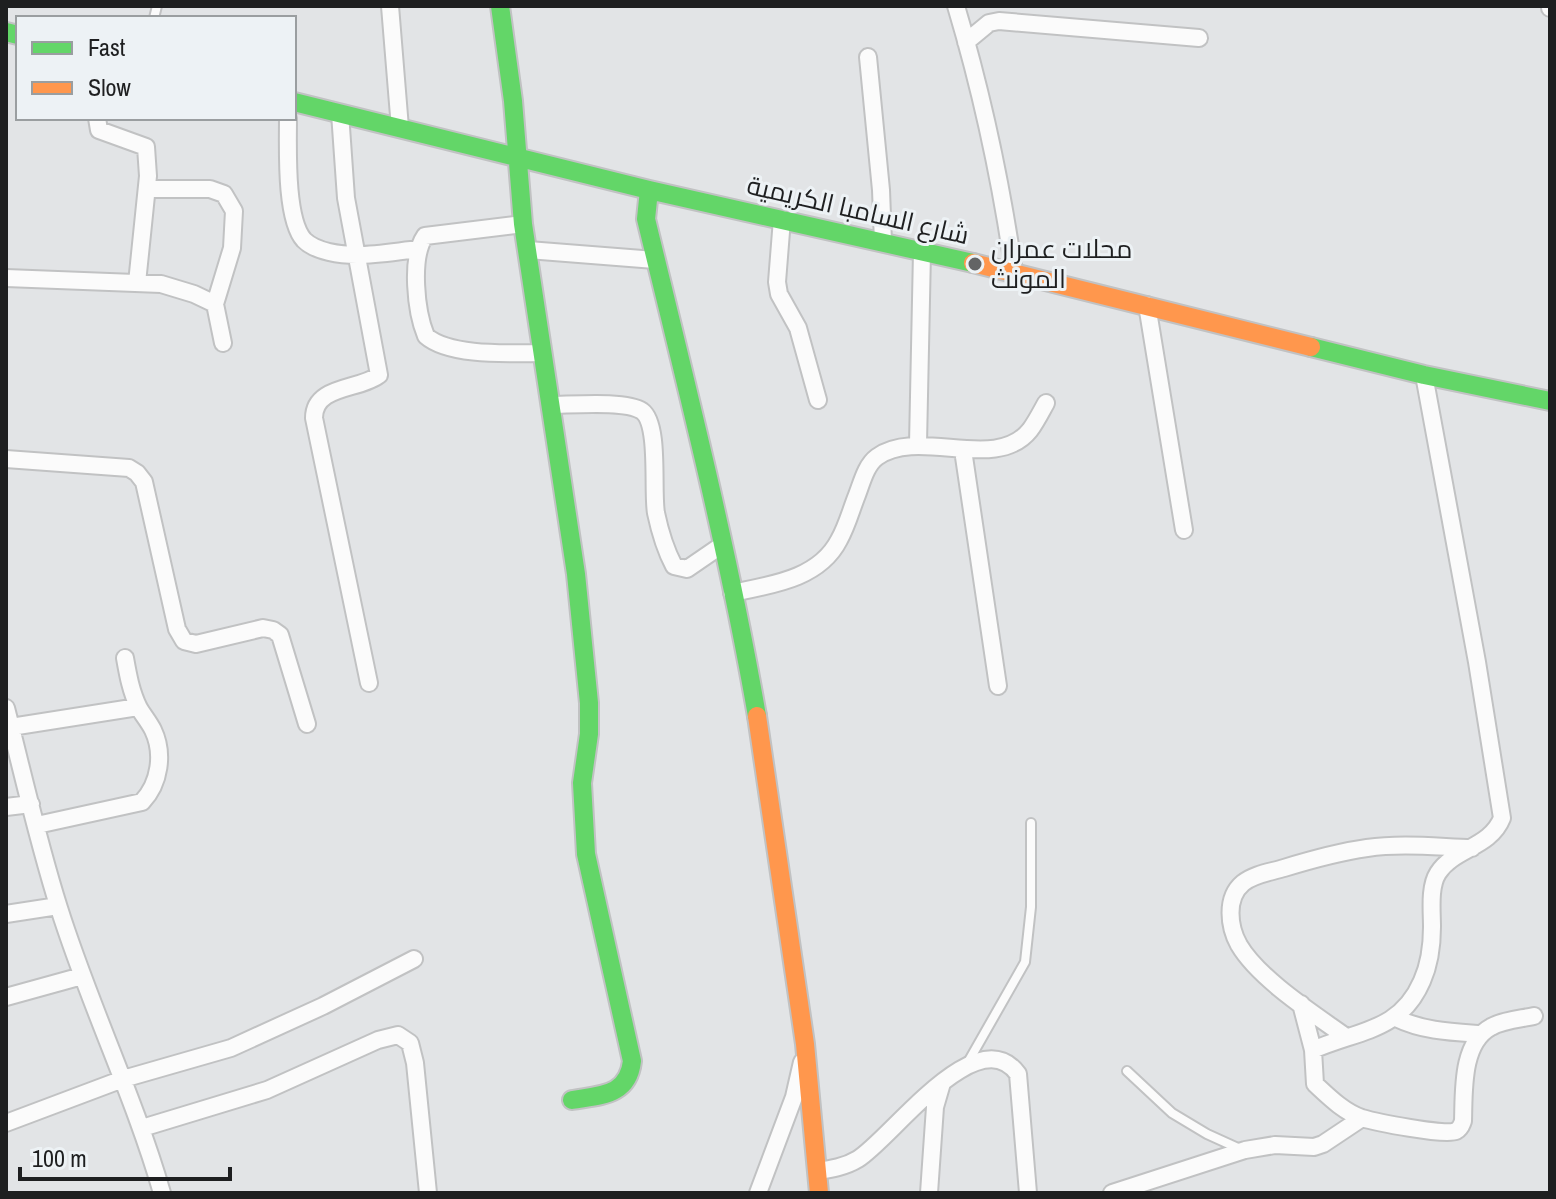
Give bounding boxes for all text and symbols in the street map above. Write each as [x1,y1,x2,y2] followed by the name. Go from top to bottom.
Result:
[16,16,296,120] legend
[88,31,126,63] text: Fast
[88,71,131,103] text: Slow
[744,167,972,252] street label: شارع السامبا الكريمية
[991,231,1132,296] place label: محلات عمران المونث
[966,255,984,273] marker: محلات عمران المونث
[20,1131,230,1181] scale bar
[32,1142,87,1174] text: 100 m

